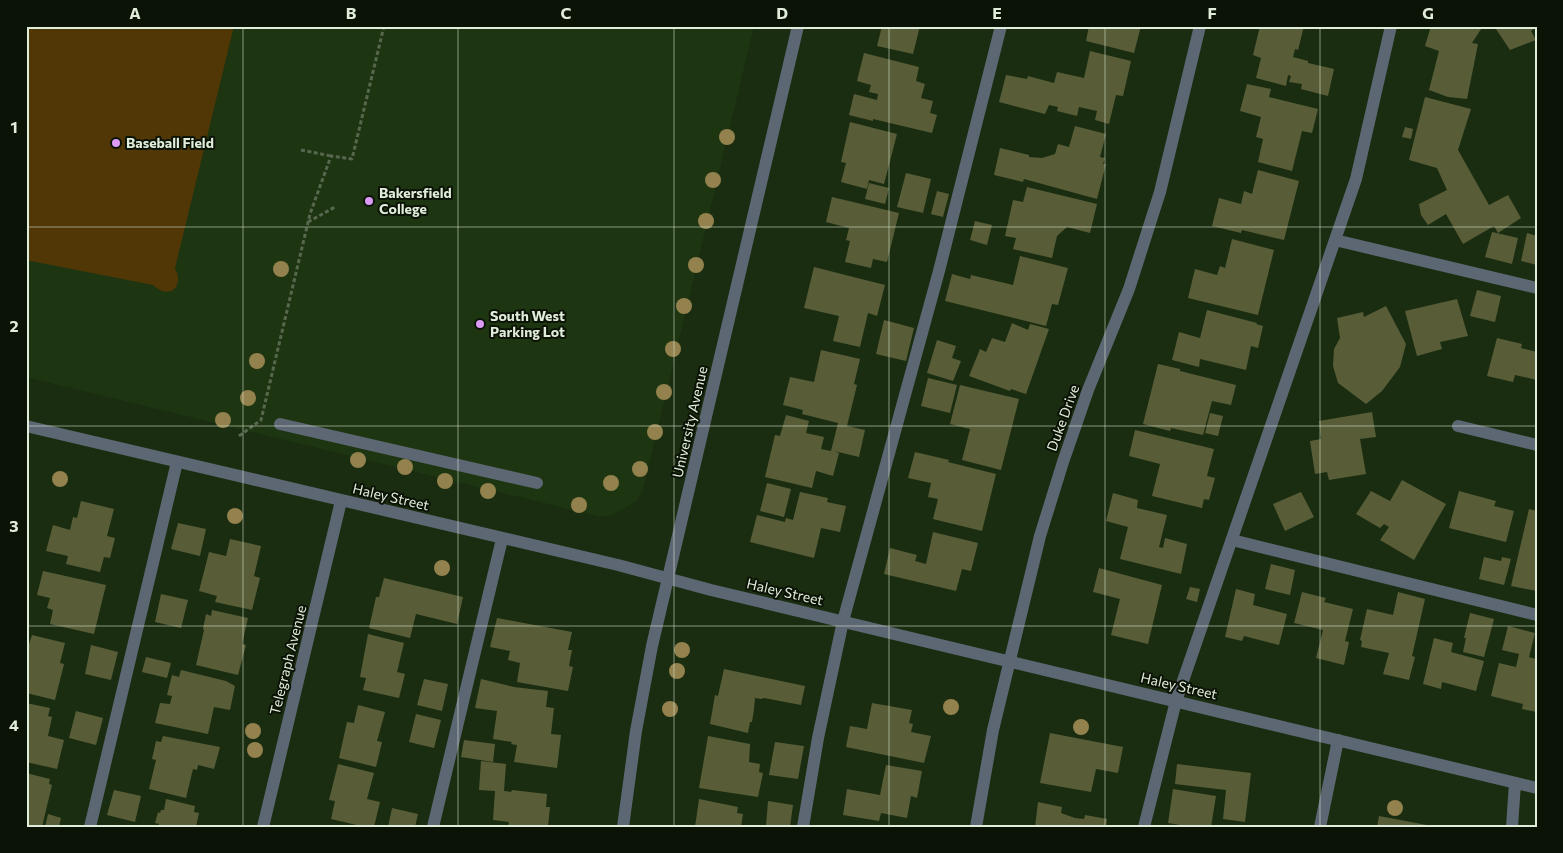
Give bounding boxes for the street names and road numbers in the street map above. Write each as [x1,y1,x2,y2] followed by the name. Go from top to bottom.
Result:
[668,365,711,479] street label: University Avenue
[1043,382,1082,453] street label: Duke Drive
[351,479,431,514] street label: Haley Street
[745,574,825,609] street label: Haley Street
[266,603,309,716] street label: Telegraph Avenue
[1139,668,1219,703] street label: Haley Street

